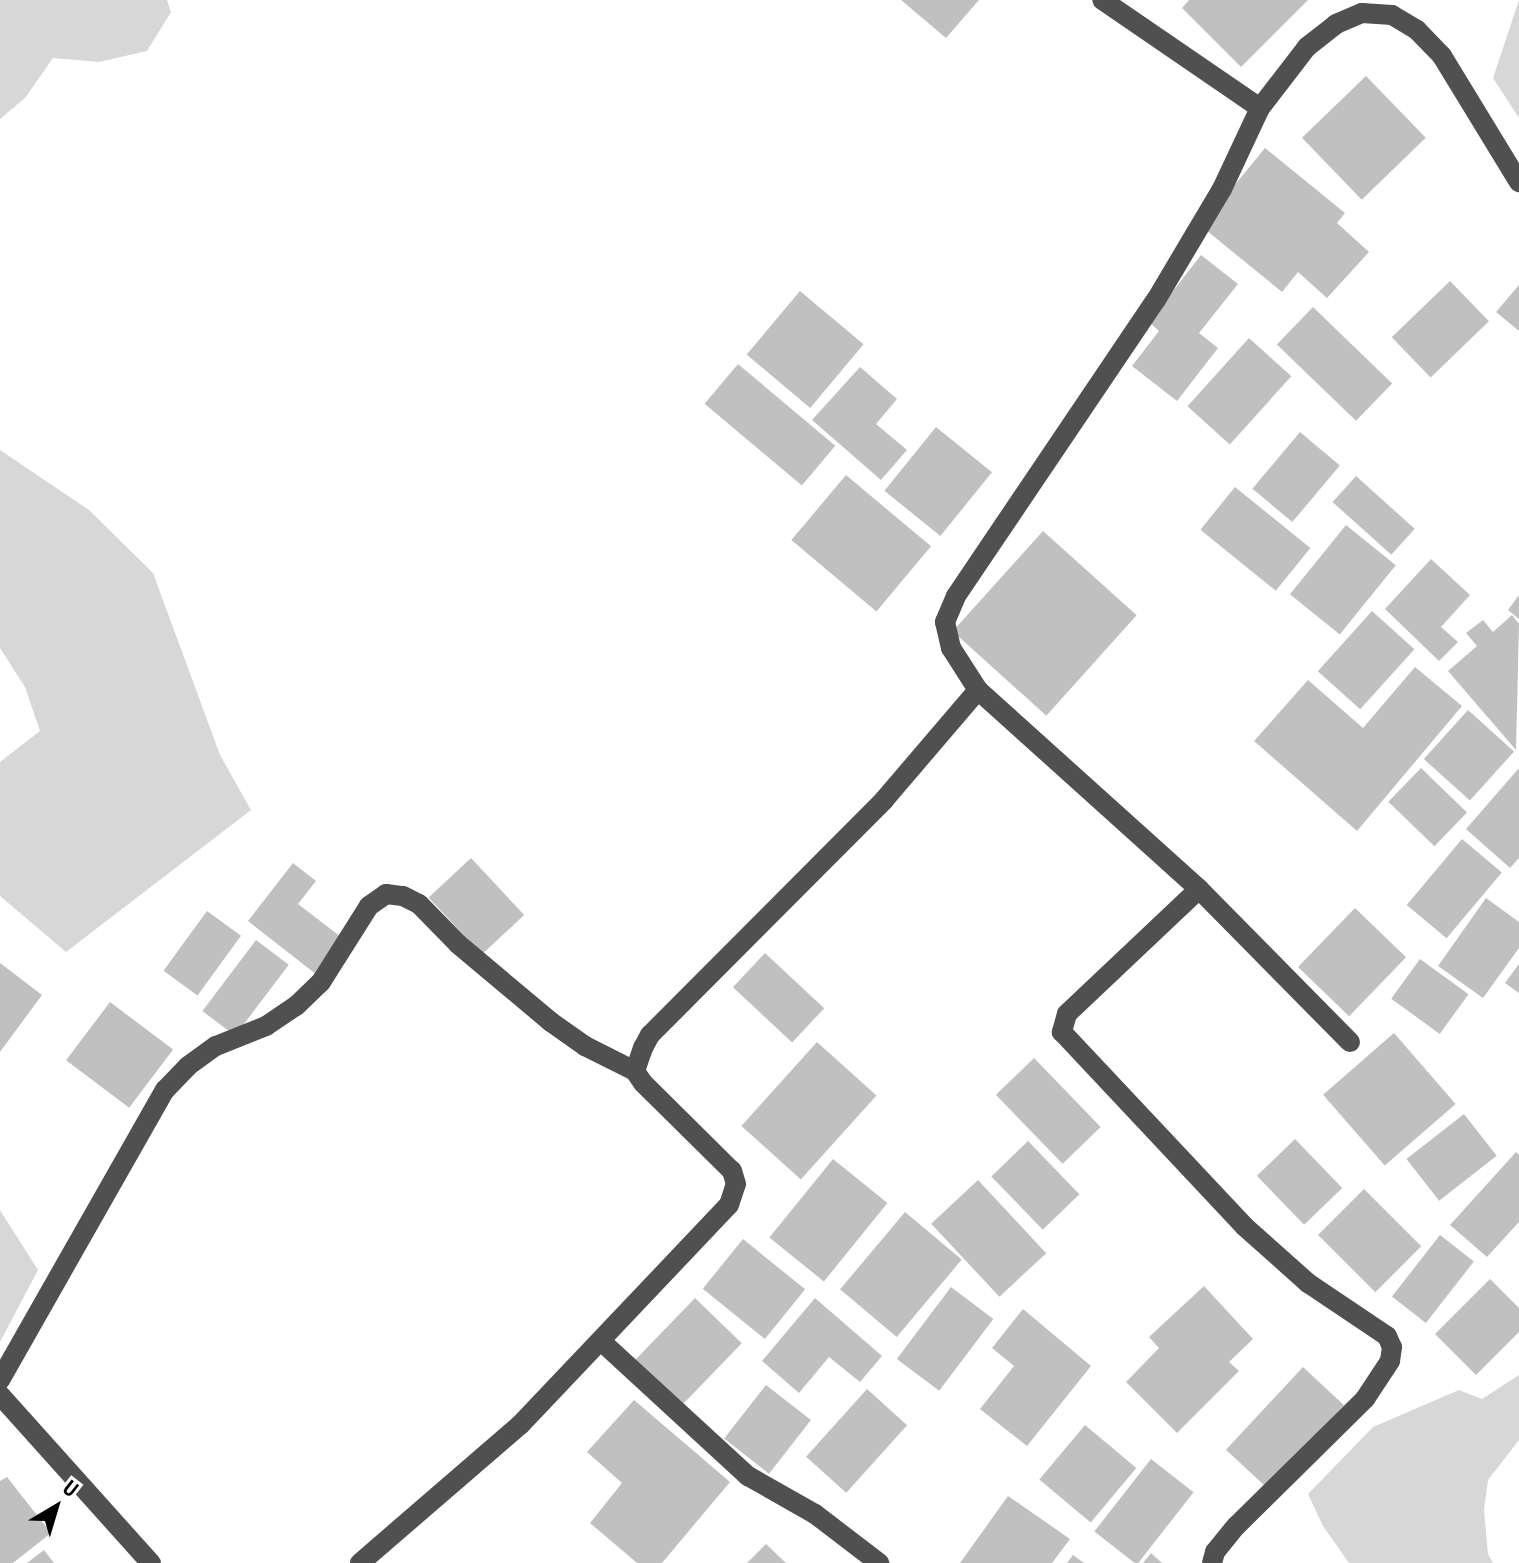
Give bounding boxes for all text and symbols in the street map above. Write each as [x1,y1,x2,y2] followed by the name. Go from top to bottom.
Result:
[16,1467,96,1547] north arrow
[58,1474,84,1503] text: U

